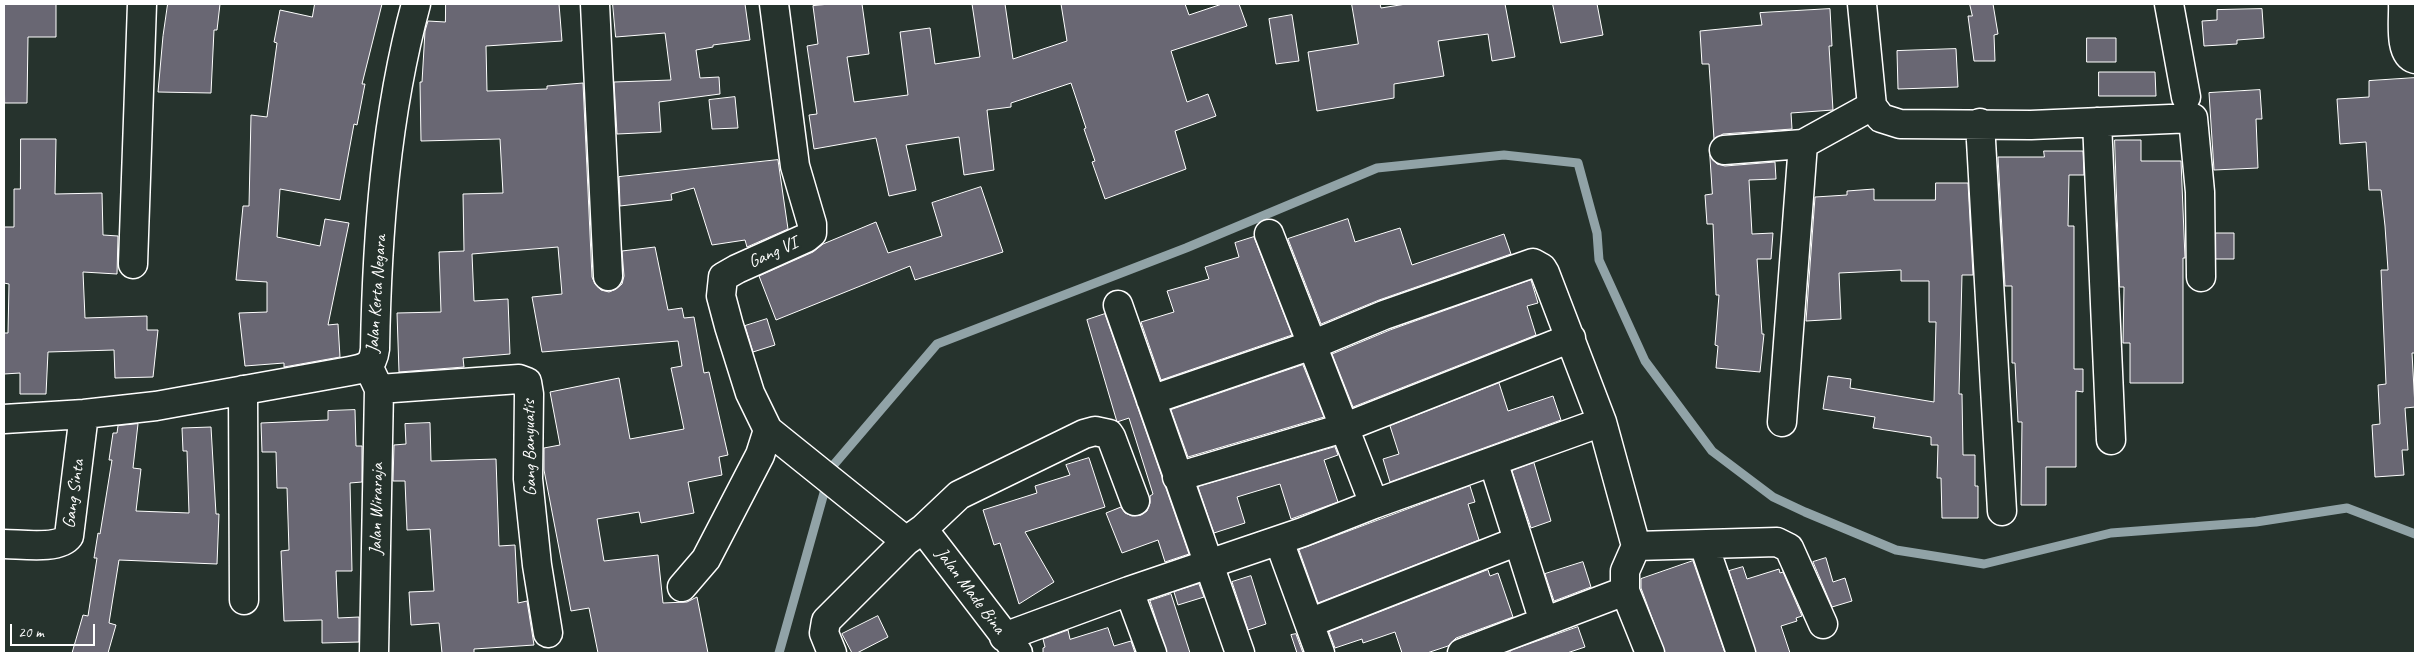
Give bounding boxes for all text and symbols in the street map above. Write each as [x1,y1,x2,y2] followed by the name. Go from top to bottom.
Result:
[745,233,801,273] street label: Gang VI
[362,234,392,354] street label: Jalan Kerta Negara
[518,400,542,496] street label: Gang Banyuatis
[58,458,90,530] street label: Gang Sinta
[365,463,389,555] street label: Jalan Wiraraja
[931,544,1009,638] street label: Jalan Made Bina
[12,614,98,646] scale bar
[18,623,44,642] text: 20 m

